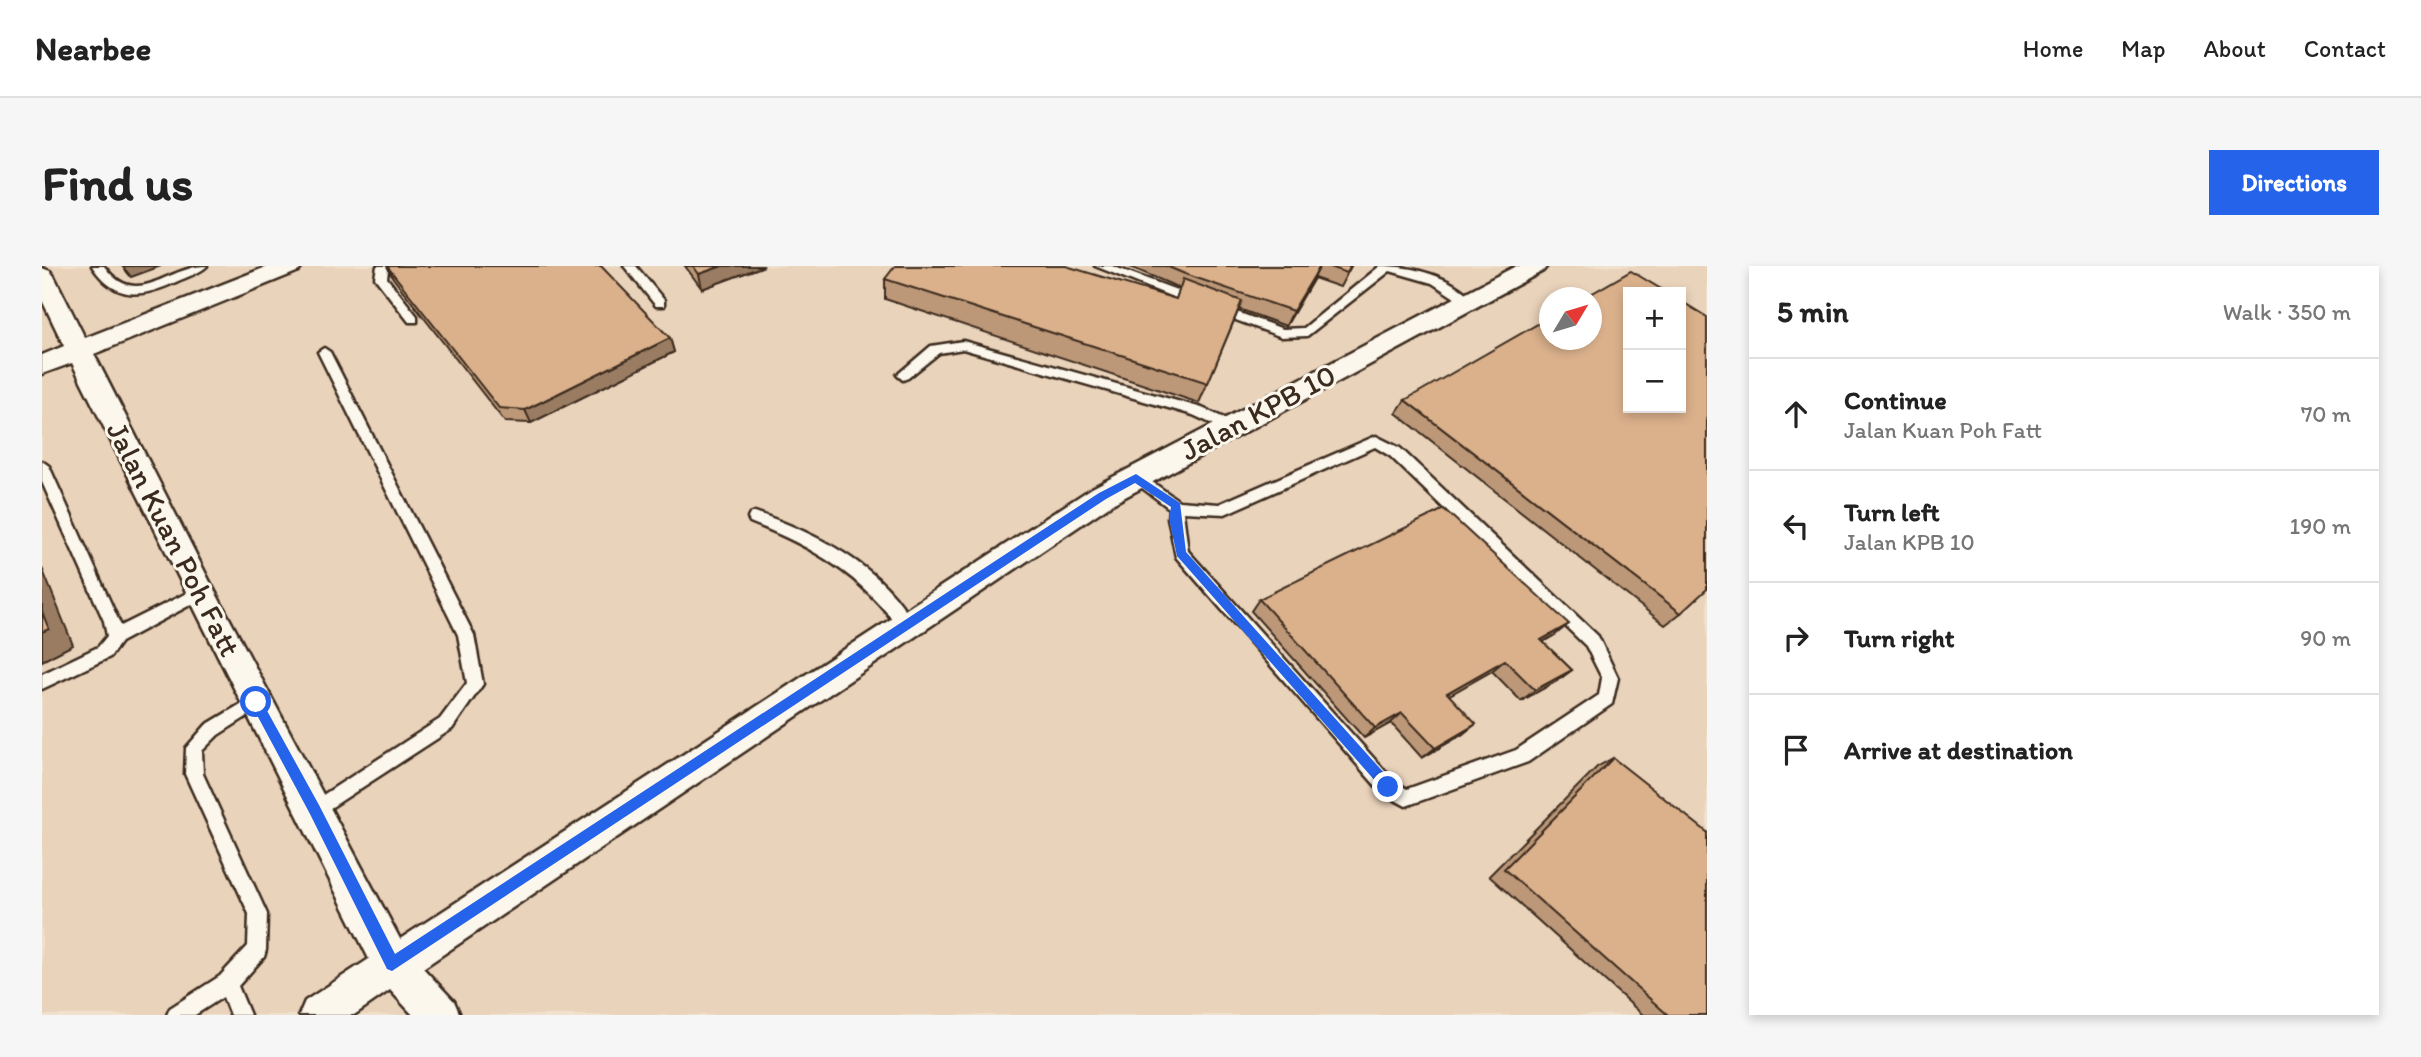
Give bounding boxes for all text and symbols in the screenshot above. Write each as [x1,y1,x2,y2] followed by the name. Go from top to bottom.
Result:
[35,29,151,68] text: Nearbee
[2023,34,2083,63] text: Home
[2121,34,2165,63] text: Map
[2203,34,2266,63] text: About
[2304,34,2386,63] text: Contact
[2209,150,2379,215] button: Directions
[42,153,193,212] text: Find us
[1539,287,1602,350] north arrow
[1623,287,1686,413] map controls
[1623,287,1686,350] button: +
[1777,293,1848,330] text: 5 min
[2223,298,2351,326] text: Walk · 350 m
[1623,350,1686,413] button: −
[1174,356,1342,468] street label: Jalan KPB 10
[1844,384,1947,416] text: Continue
[1777,395,1815,433] icon: ahead
[2301,400,2351,428] text: 70 m
[99,415,249,663] street label: Jalan Kuan Poh Fatt
[1844,416,2042,444] text: Jalan Kuan Poh Fatt
[1844,496,1940,528] text: Turn left
[1777,507,1815,545] icon: left
[2290,512,2351,540] text: 190 m
[1844,528,1975,556] text: Jalan KPB 10
[1777,619,1815,657] icon: right
[1844,622,1955,654] text: Turn right
[2300,624,2351,652] text: 90 m
[240,686,271,717] route start
[1777,731,1815,769] icon: arrive
[1844,734,2073,766] text: Arrive at destination
[1372,771,1403,802] route end

